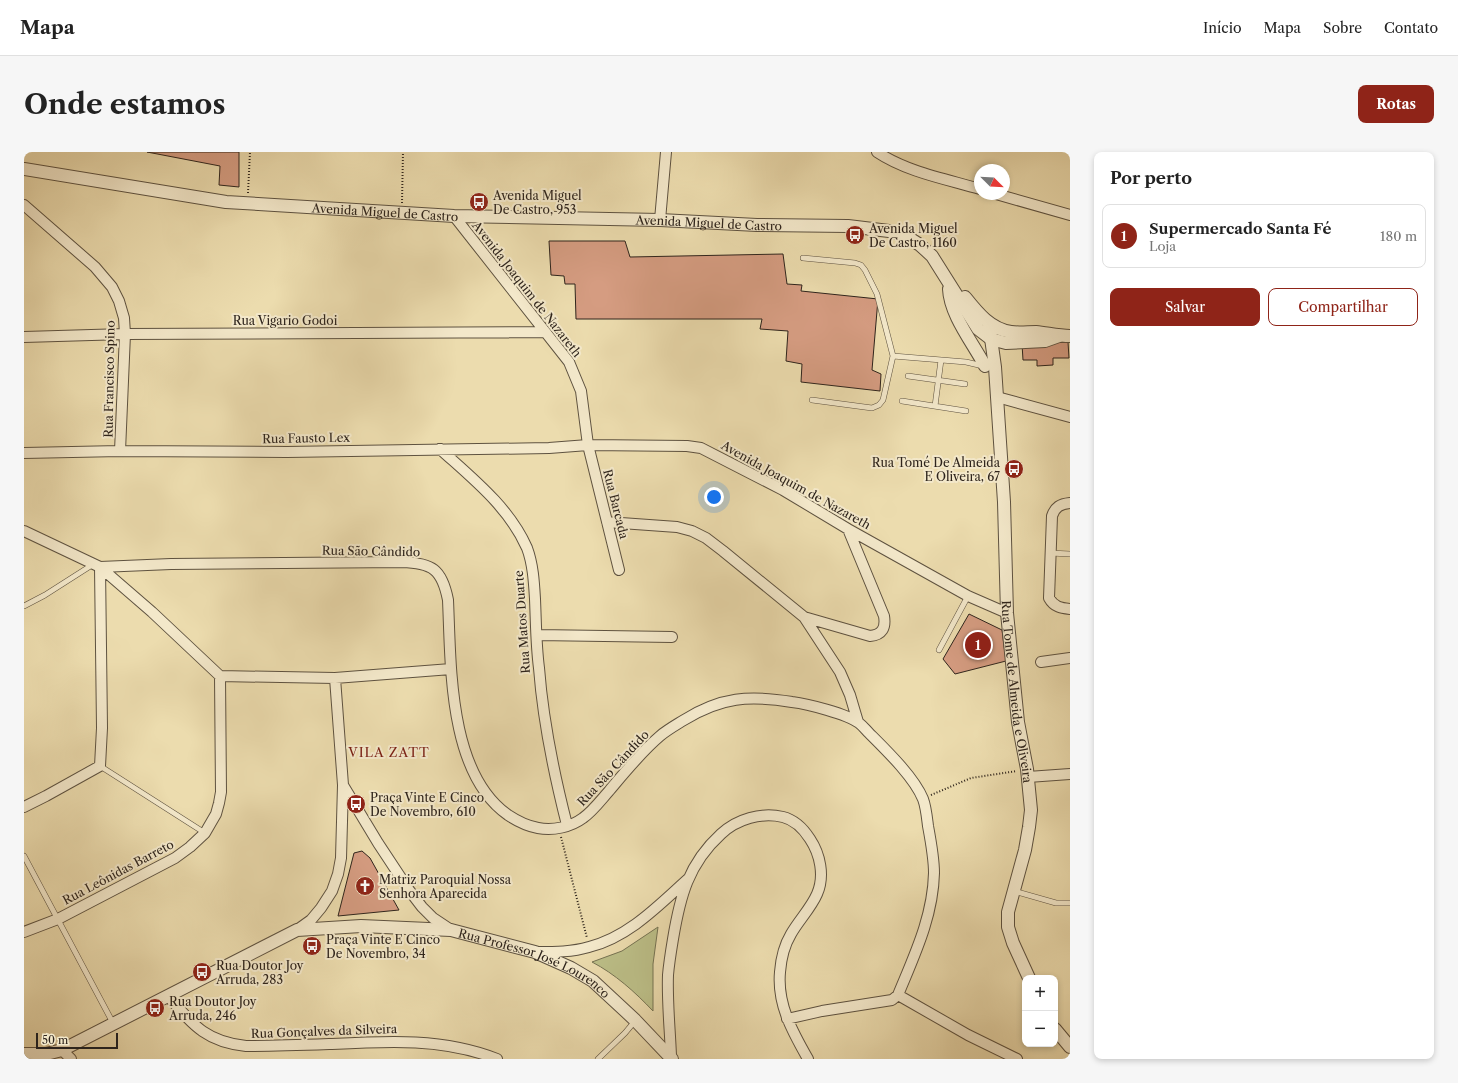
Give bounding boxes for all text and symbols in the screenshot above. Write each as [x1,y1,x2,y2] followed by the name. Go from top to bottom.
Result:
[20,16,75,39] text: Mapa
[1203,19,1242,37] text: Início
[1264,19,1301,37] text: Mapa
[1323,19,1362,37] text: Sobre
[1384,19,1438,37] text: Contato
[1358,85,1434,123] button: Rotas
[24,87,225,121] text: Onde estamos
[974,164,1010,200] north arrow
[1110,168,1192,188] text: Por perto
[492,188,582,217] place label: Avenida Miguel De Castro, 953
[468,191,490,213] bus stop icon: Avenida Miguel De Castro, 953
[310,200,458,224] street label: Avenida Miguel de Castro
[634,212,782,233] street label: Avenida Miguel de Castro
[469,217,585,360] street label: Avenida Joaquim de Nazareth
[1149,219,1331,238] text: Supermercado Santa Fé
[868,221,958,250] place label: Avenida Miguel De Castro, 1160
[844,224,866,246] bus stop icon: Avenida Miguel De Castro, 1160
[1121,228,1127,244] text: 1
[1380,228,1417,244] text: 180 m
[1149,238,1176,254] text: Loja
[1110,288,1260,326] button: Salvar
[1268,288,1418,326] button: Compartilhar
[233,313,338,328] street label: Rua Vigario Godoi
[100,320,118,438] street label: Rua Francisco Spino
[262,430,350,446] street label: Rua Fausto Lex
[718,437,874,533] street label: Avenida Joaquim de Nazareth
[872,455,1001,484] place label: Rua Tomé De Almeida E Oliveira, 67
[1003,458,1025,480] bus stop icon: Rua Tomé De Almeida E Oliveira, 67
[600,468,632,541] street label: Rua Barcada
[704,487,724,507] your location
[322,543,420,559] street label: Rua São Cândido
[511,570,533,674] street label: Rua Matos Duarte
[999,600,1036,784] street label: Rua Tome de Almeida e Oliveira
[965,630,991,660] pin: 1
[574,727,652,809] street label: Rua São Cândido
[347,744,430,760] district label: VILA ZATT
[370,790,484,819] place label: Praça Vinte E Cinco De Novembro, 610
[345,793,367,815] bus stop icon: Praça Vinte E Cinco De Novembro, 610
[60,836,176,908] street label: Rua Leônidas Barreto
[379,872,512,901] place label: Matriz Paroquial Nossa Senhora Aparecida
[354,875,376,897] church icon: Matriz Paroquial Nossa Senhora Aparecida
[457,925,613,1001] street label: Rua Professor José Lourenco
[326,932,440,961] place label: Praça Vinte E Cinco De Novembro, 34
[301,935,323,957] bus stop icon: Praça Vinte E Cinco De Novembro, 34
[215,958,304,987] place label: Rua Doutor Joy Arruda, 283
[191,961,213,983] bus stop icon: Rua Doutor Joy Arruda, 283
[1022,975,1058,1047] map controls
[1022,975,1058,1011] button: +
[168,994,257,1023] place label: Rua Doutor Joy Arruda, 246
[144,997,166,1019] bus stop icon: Rua Doutor Joy Arruda, 246
[1022,1011,1058,1047] button: −
[251,1021,398,1041] street label: Rua Gonçalves da Silveira
[36,1031,118,1050] scale bar
[42,1033,68,1047] text: 50 m

